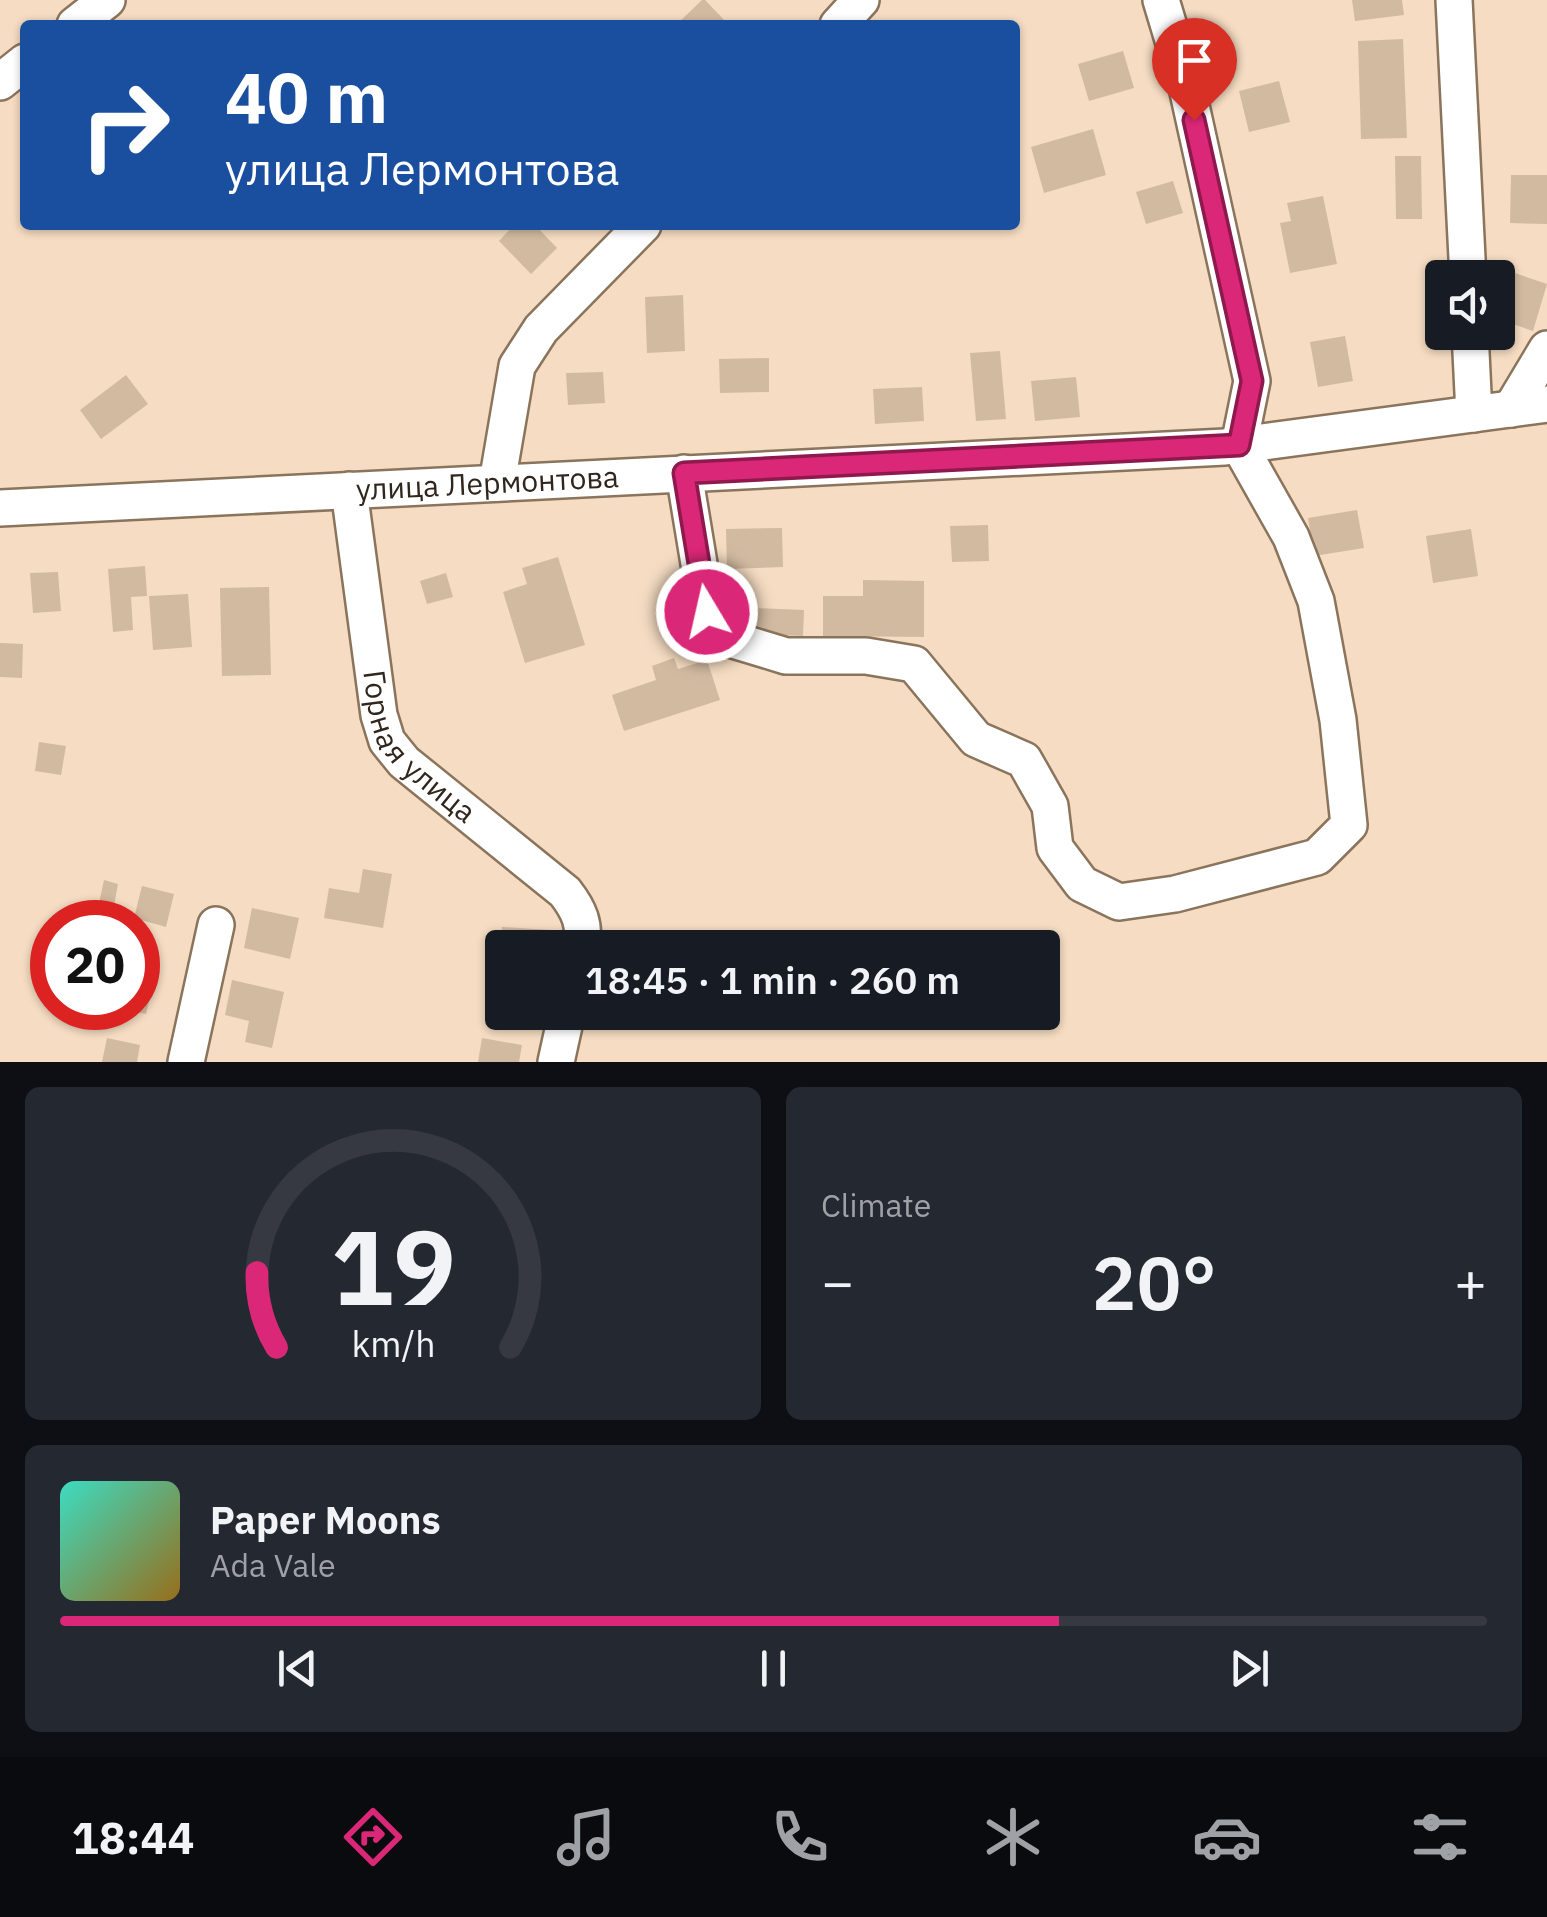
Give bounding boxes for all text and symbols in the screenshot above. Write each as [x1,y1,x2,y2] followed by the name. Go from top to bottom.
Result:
[1152,18,1237,121] pin
[1167,33,1222,88] icon: arrive
[225,51,388,142] text: 40 m
[60,60,190,190] icon: right
[225,139,620,197] text: улица Лермонтова
[1425,260,1515,350] map controls
[1425,260,1515,350] button: sound
[355,456,620,508] street label: улица Лермонтова
[655,560,759,664] position arrow
[355,668,485,831] street label: Горная улица
[30,900,160,1030] speed limit sign: 20
[585,955,960,1004] text: 18:45 · 1 min · 260 m
[821,1184,931,1226] text: Climate
[331,1198,455,1334] text: 19
[1091,1233,1217,1331] text: 20°
[821,1246,854,1317] text: −
[1454,1246,1487,1317] text: +
[351,1320,435,1367] text: km/h
[210,1495,441,1544] text: Paper Moons
[210,1544,336,1586] text: Ada Vale
[270,1641,325,1696] icon: previous
[746,1641,801,1696] icon: pause
[1222,1641,1277,1696] icon: next
[338,1802,408,1872] icon: directions
[551,1802,621,1872] icon: music
[765,1802,835,1872] icon: phone
[978,1802,1048,1872] icon: climate
[1192,1802,1262,1872] icon: car
[1405,1802,1475,1872] icon: filters
[72,1808,195,1866] text: 18:44

